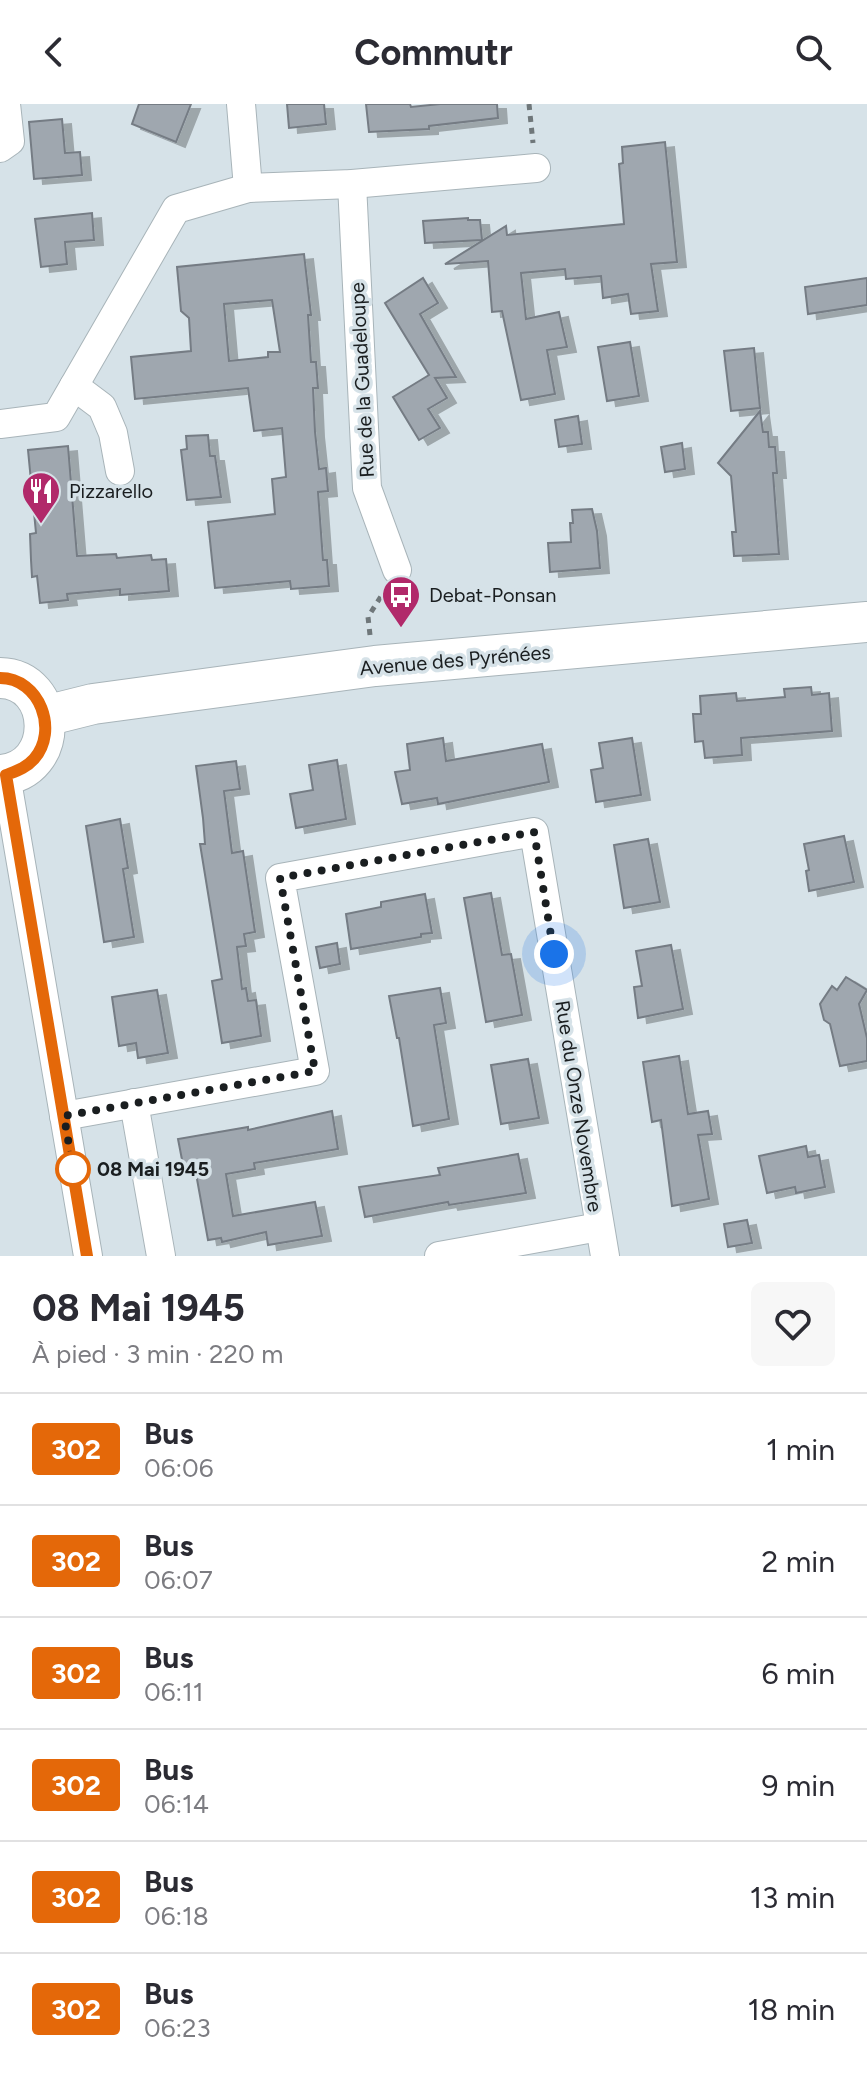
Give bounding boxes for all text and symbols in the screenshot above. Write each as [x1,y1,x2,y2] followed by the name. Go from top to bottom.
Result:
[32,30,76,74] icon: back
[791,30,835,74] icon: search
[354,31,513,74] text: Commutr
[345,282,379,478] street label: Rue de la Guadeloupe
[20,470,62,525] restaurant icon: Pizzarello
[69,479,153,503] place label: Pizzarello
[380,574,422,629] bus stop icon: Debat-Ponsan
[429,583,556,607] place label: Debat-Ponsan
[359,640,551,680] street label: Avenue des Pyrénées
[534,934,574,974] your location
[550,998,608,1214] street label: Rue du Onze Novembre
[56,1152,90,1186] marker: 08 Mai 1945
[97,1157,209,1181] place label: 08 Mai 1945
[751,1282,835,1366] button: heart
[32,1285,245,1331] text: 08 Mai 1945
[32,1338,283,1370] text: À pied · 3 min · 220 m
[144,1415,193,1452] text: Bus
[766,1431,835,1468] text: 1 min
[51,1432,101,1466] text: 302
[144,1452,213,1484] text: 06:06
[144,1527,193,1564] text: Bus
[762,1543,835,1580] text: 2 min
[51,1544,101,1578] text: 302
[144,1564,213,1596] text: 06:07
[144,1639,193,1676] text: Bus
[761,1655,835,1692] text: 6 min
[51,1656,101,1690] text: 302
[144,1676,203,1708] text: 06:11
[144,1751,193,1788] text: Bus
[761,1767,835,1804] text: 9 min
[51,1768,101,1802] text: 302
[144,1788,209,1820] text: 06:14
[144,1863,193,1900] text: Bus
[750,1879,835,1916] text: 13 min
[51,1880,101,1914] text: 302
[144,1900,209,1932] text: 06:18
[144,1975,193,2012] text: Bus
[748,1991,835,2028] text: 18 min
[51,1992,101,2026] text: 302
[144,2012,211,2044] text: 06:23

